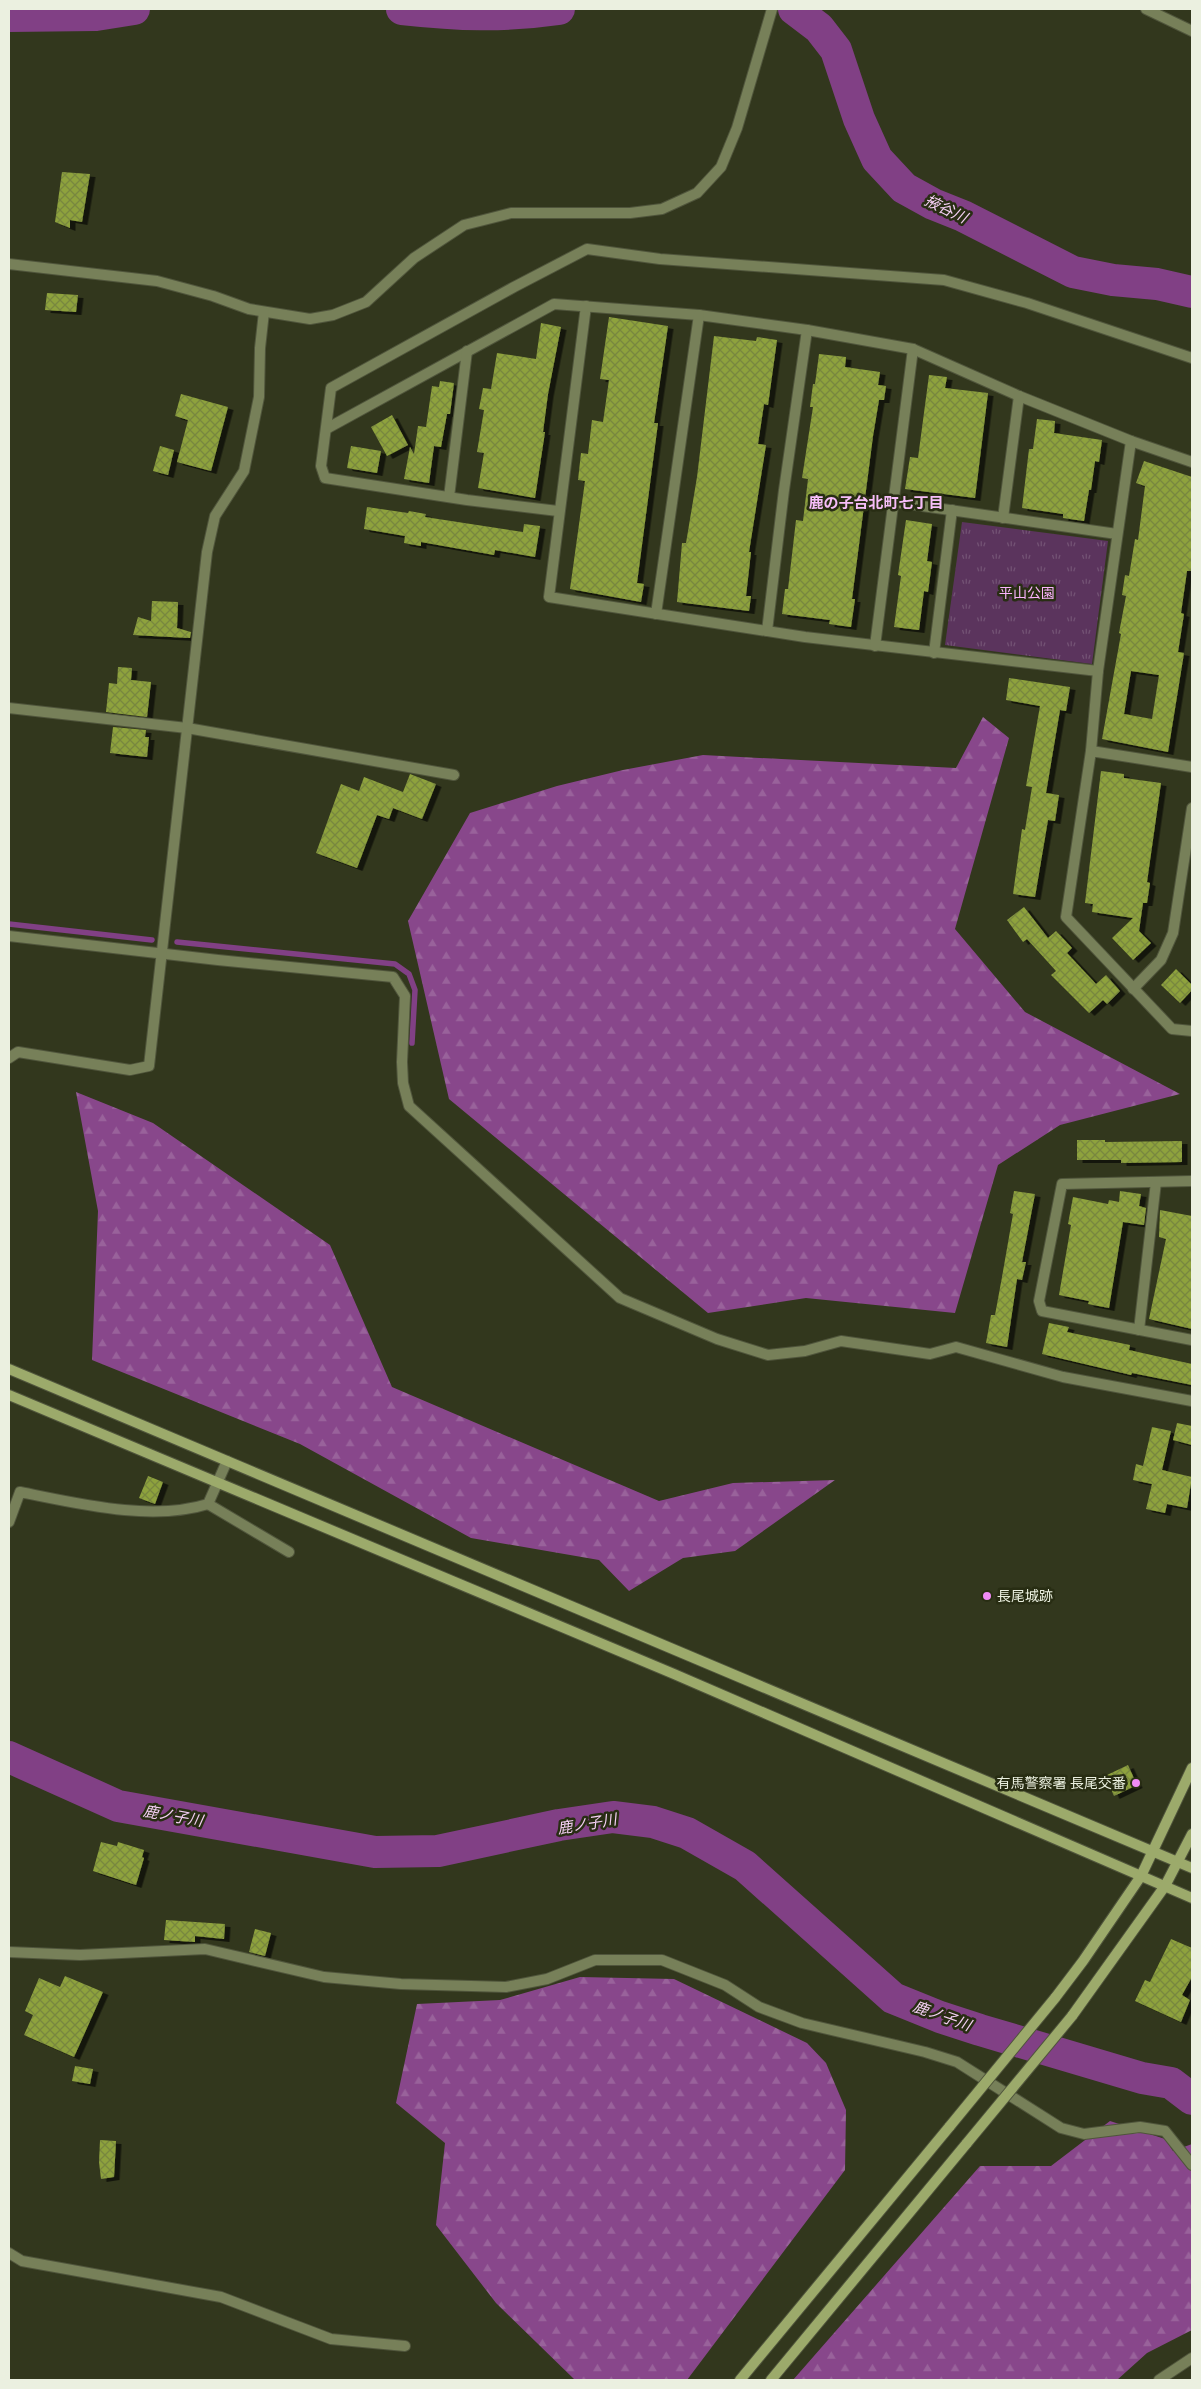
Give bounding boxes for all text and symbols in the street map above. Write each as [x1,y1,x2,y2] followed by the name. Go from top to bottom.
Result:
[922,191,972,228] water label: 掖谷川
[808,494,944,512] district label: 鹿の子台北町七丁目
[999,585,1055,601] park label: 平山公園
[997,1588,1053,1604] place label: 長尾城跡
[981,1590,993,1602] marker: 長尾城跡
[997,1775,1126,1791] place label: 有馬警察署 長尾交番
[1130,1777,1142,1789] marker: 有馬警察署 長尾交番
[142,1802,206,1830] water label: 鹿ノ子川
[556,1810,620,1838] water label: 鹿ノ子川
[911,1997,975,2035] water label: 鹿ノ子川

